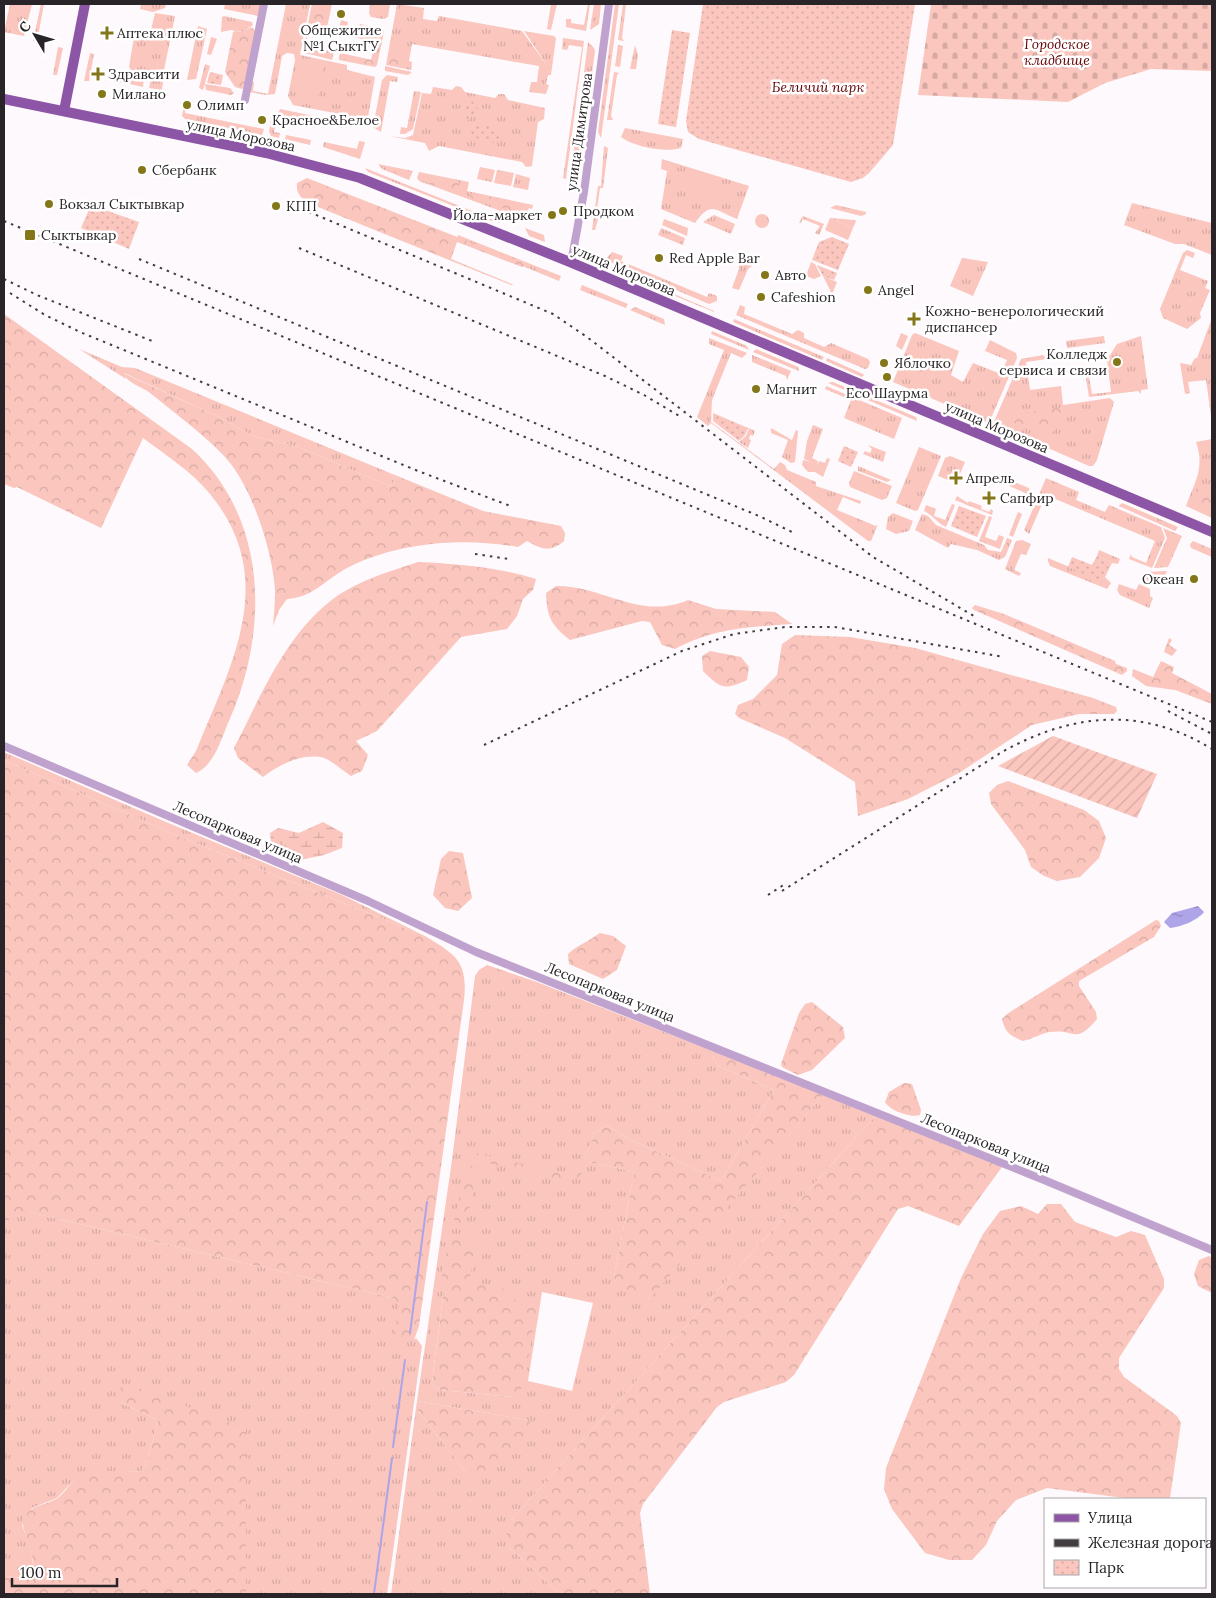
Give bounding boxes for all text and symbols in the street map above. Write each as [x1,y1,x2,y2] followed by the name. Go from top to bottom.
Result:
[335,8,347,20] marker: Общежитие №1 СыктГУ
[10,10,60,60] north arrow
[15,17,35,36] text: С
[301,21,382,55] place label: Общежитие №1 СыктГУ
[116,24,203,42] place label: Аптека плюс
[101,27,113,39] marker: Аптека плюс
[1024,35,1090,69] park label: Городское кладбище
[108,65,180,83] place label: Здравсити
[92,68,104,80] marker: Здравсити
[562,72,596,192] street label: улица Димитрова
[772,78,864,96] park label: Беличий парк
[112,85,166,103] place label: Милано
[96,88,108,100] marker: Милано
[197,96,244,114] place label: Олимп
[181,99,193,111] marker: Олимп
[272,111,380,129] place label: Красное&Белое
[256,114,268,126] marker: Красное&Белое
[185,115,297,155] street label: улица Морозова
[152,161,217,179] place label: Сбербанк
[136,164,148,176] marker: Сбербанк
[59,195,184,213] place label: Вокзал Сыктывкар
[286,197,317,215] place label: КПП
[43,198,55,210] marker: Вокзал Сыктывкар
[270,200,282,212] marker: КПП
[573,202,634,220] place label: Продком
[557,205,569,217] marker: Продком
[453,206,542,224] place label: Йола-маркет
[546,209,558,221] marker: Йола-маркет
[41,226,116,244] place label: Сыктывкар
[23,228,37,242] marker: Сыктывкар
[570,240,678,300] street label: улица Морозова
[669,249,760,267] place label: Red Apple Bar
[653,252,665,264] marker: Red Apple Bar
[774,266,806,284] place label: Авто
[759,269,771,281] marker: Авто
[877,281,915,299] place label: Angel
[862,284,874,296] marker: Angel
[771,288,836,306] place label: Cafeshion
[755,291,767,303] marker: Cafeshion
[925,302,1104,336] place label: Кожно-венерологический диспансер
[907,312,921,326] marker: Кожно-венерологический диспансер
[999,345,1107,379] place label: Колледж сервиса и связи
[894,354,951,372] place label: Яблочко
[1111,356,1123,368] marker: Колледж сервиса и связи
[878,357,890,369] marker: Яблочко
[881,371,893,383] marker: Eco Шаурма
[766,380,817,398] place label: Магнит
[750,383,762,395] marker: Магнит
[846,384,928,402] place label: Eco Шаурма
[943,397,1051,457] street label: улица Морозова
[965,469,1015,487] place label: Апрель
[950,472,962,484] marker: Апрель
[1000,489,1054,507] place label: Сапфир
[982,491,996,505] marker: Сапфир
[1142,570,1184,588] place label: Океан
[1188,573,1200,585] marker: Океан
[171,797,305,867] street label: Лесопарковая улица
[542,958,678,1026] street label: Лесопарковая улица
[918,1109,1054,1177] street label: Лесопарковая улица
[1044,1498,1206,1588] legend
[1087,1508,1133,1527] text: Улица
[1088,1533,1213,1552] text: Железная дорога
[12,1556,118,1588] scale bar
[1088,1558,1124,1577] text: Парк
[20,1563,61,1582] text: 100 m

